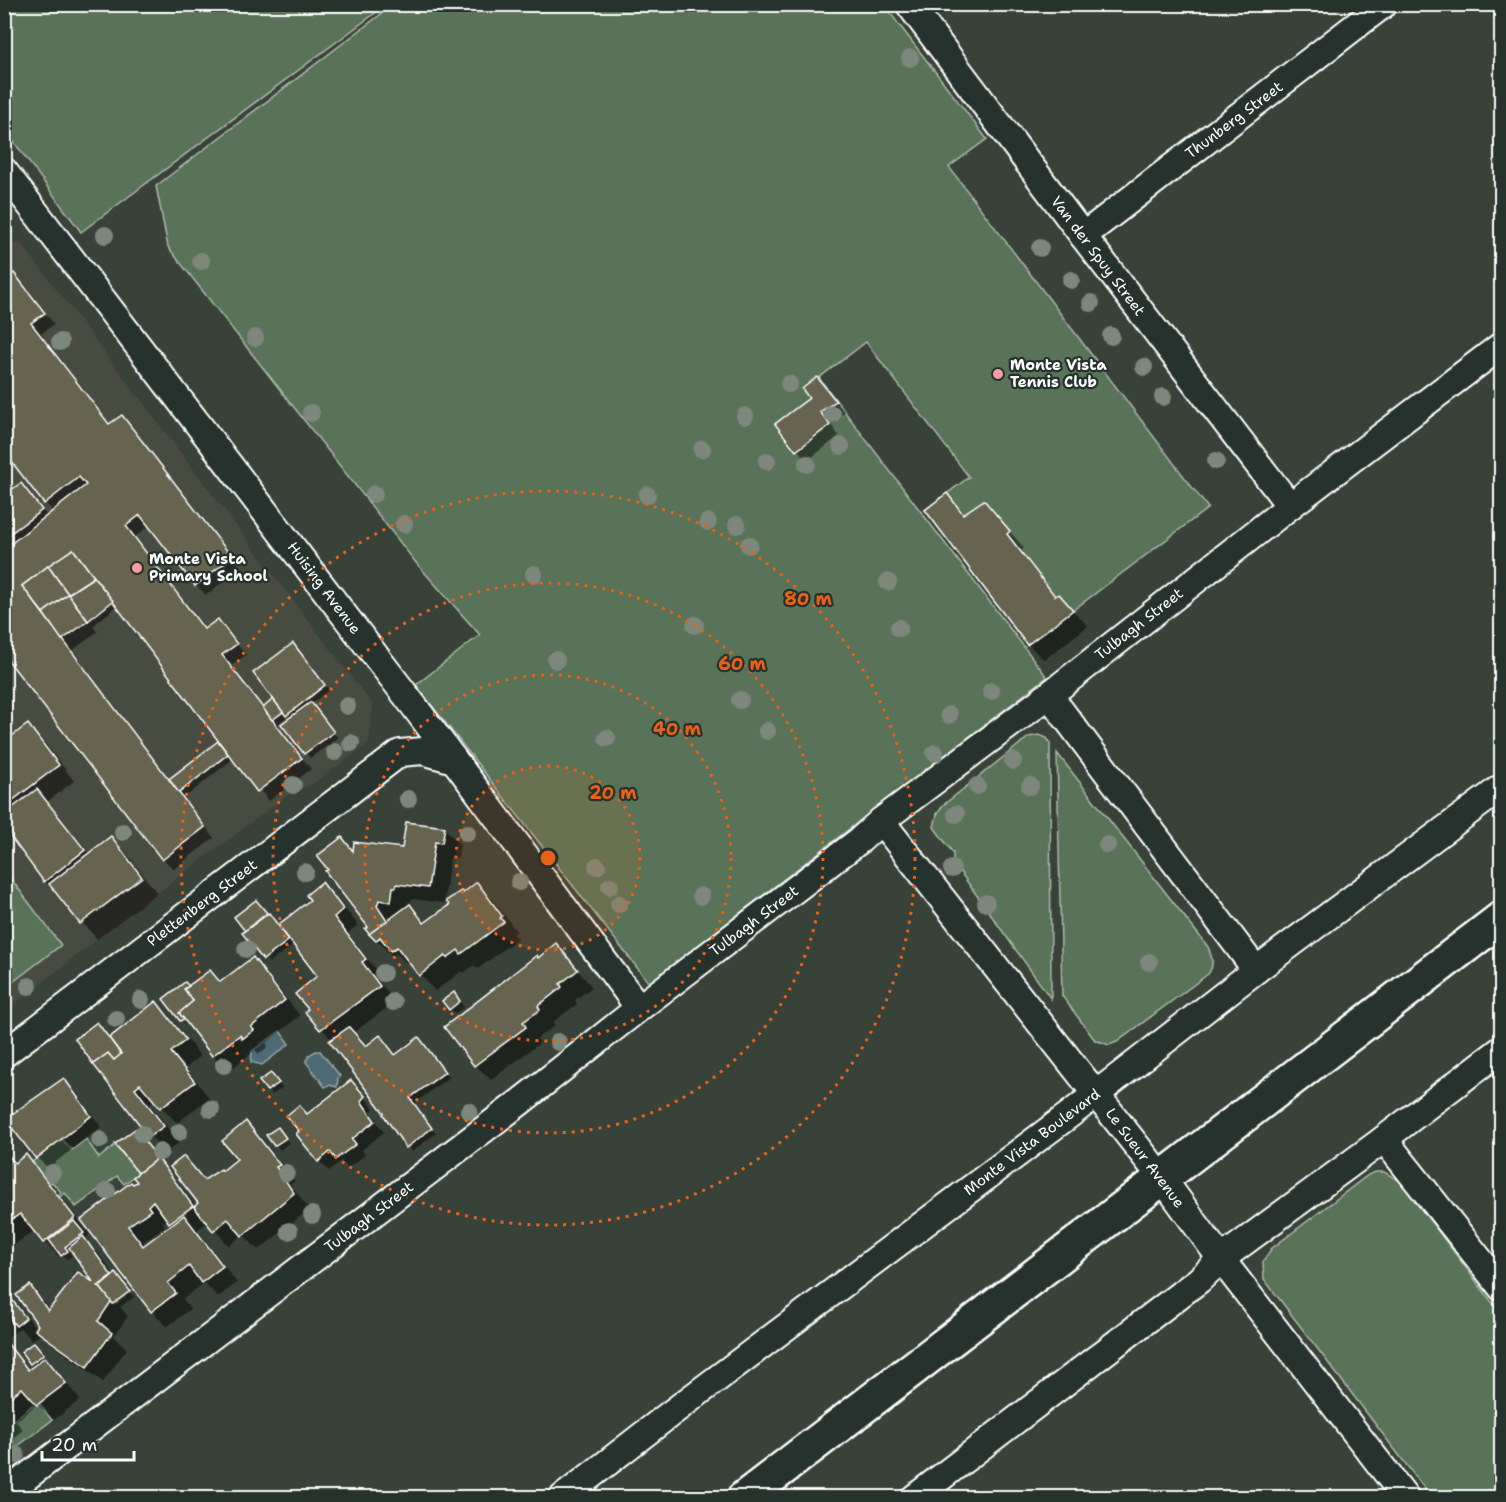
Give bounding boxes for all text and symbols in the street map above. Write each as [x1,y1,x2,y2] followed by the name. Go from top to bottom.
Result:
[1181,77,1287,163] street label: Thunberg Street
[1046,192,1150,320] street label: Van der Spuy Street
[1010,355,1107,392] place label: Monte Vista Tennis Club
[991,367,1005,381] marker: Monte Vista Tennis Club
[283,538,365,638] street label: Huising Avenue
[149,549,268,586] place label: Monte Vista Primary School
[130,561,144,575] marker: Monte Vista Primary School
[1091,583,1187,665] street label: Tulbagh Street
[784,587,832,611] text: 80 m
[718,652,766,676] text: 60 m
[653,717,701,741] text: 40 m
[589,781,637,805] text: 20 m
[538,848,558,868] centre of rings
[143,855,261,951] street label: Plettenberg Street
[705,881,803,961] street label: Tulbagh Street
[960,1084,1105,1200] street label: Monte Vista Boulevard
[1101,1104,1189,1212] street label: Le Sueur Avenue
[320,1177,418,1257] street label: Tulbagh Street
[42,1424,134,1462] scale bar
[51,1433,97,1457] text: 20 m

